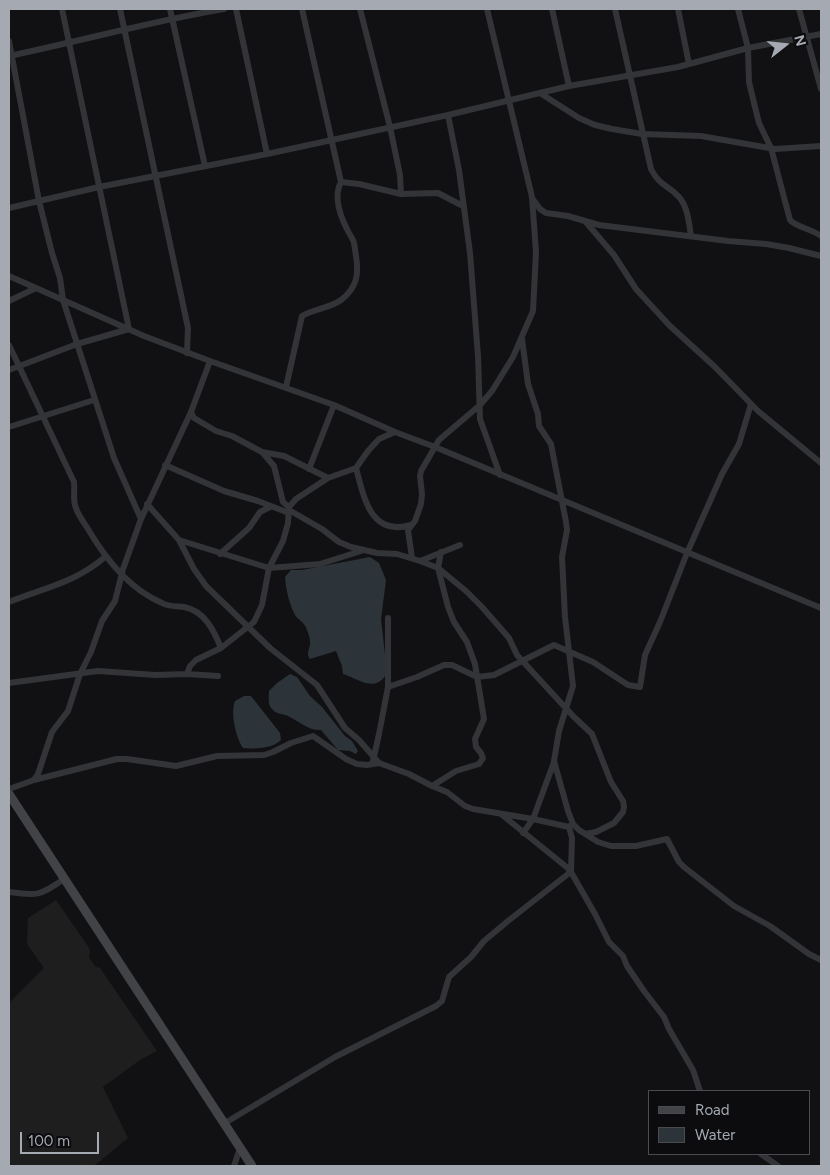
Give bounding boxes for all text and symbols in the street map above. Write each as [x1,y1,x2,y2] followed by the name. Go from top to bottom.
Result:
[760,20,810,70] north arrow
[790,33,810,48] text: N
[648,1090,810,1155] legend
[695,1101,730,1119] text: Road
[22,1122,101,1154] scale bar
[695,1126,735,1144] text: Water
[28,1132,70,1150] text: 100 m

